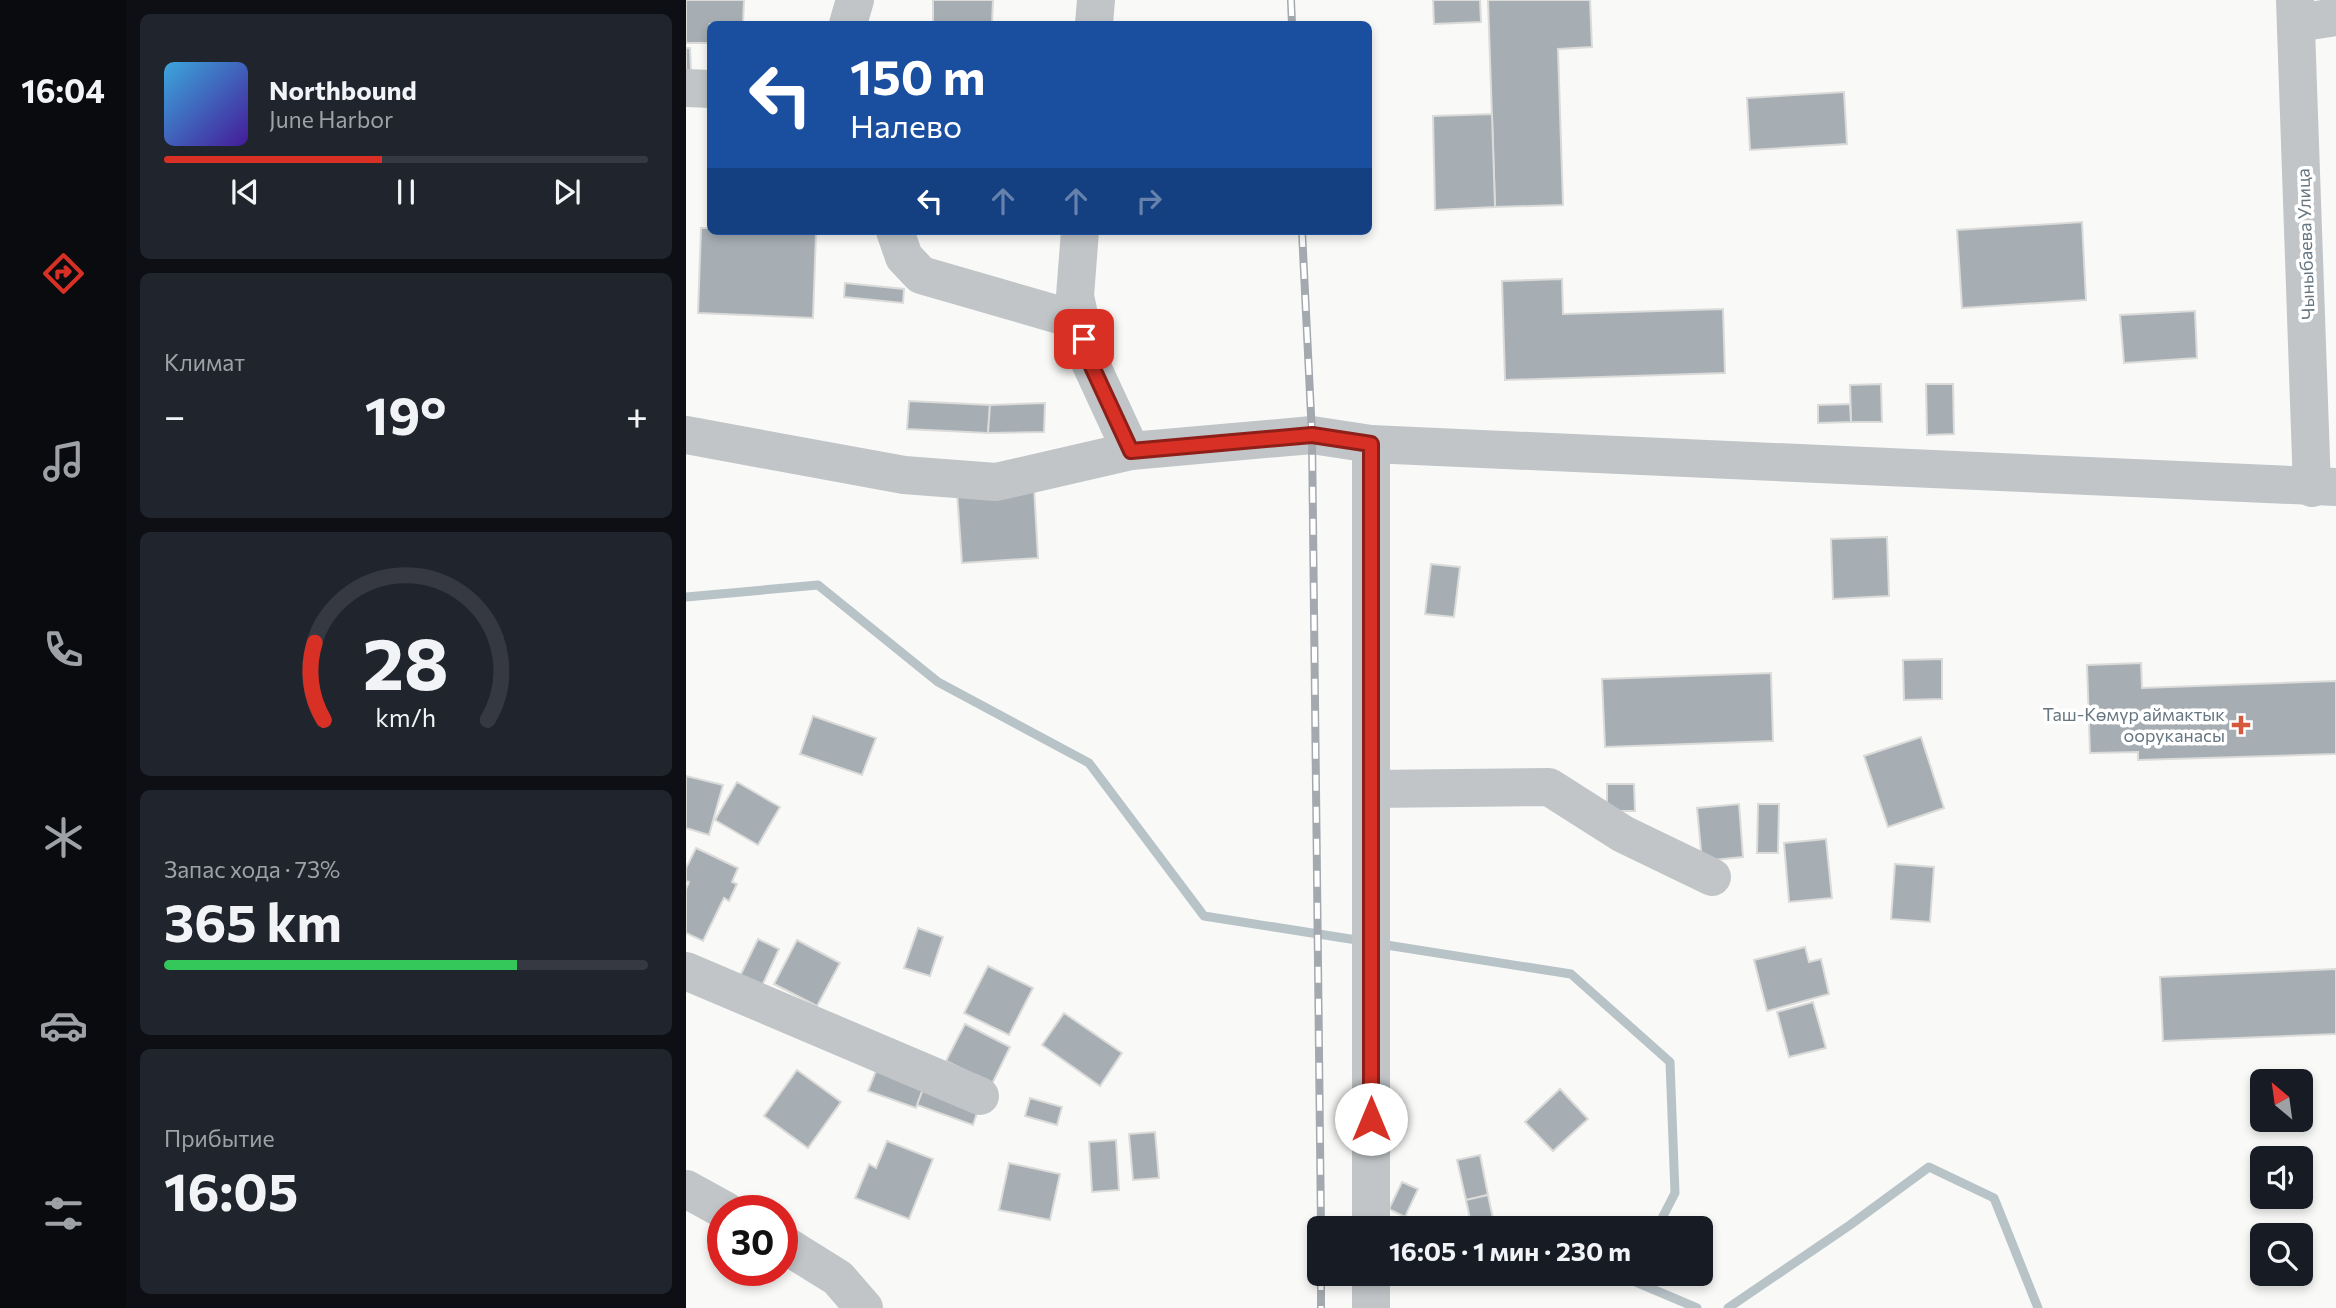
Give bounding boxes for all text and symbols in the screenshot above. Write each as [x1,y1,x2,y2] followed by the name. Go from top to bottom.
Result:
[850,45,985,105] text: 150 m
[735,49,826,140] icon: left
[21,70,105,110] text: 16:04
[269,74,417,105] text: Northbound
[269,105,393,133] text: June Harbor
[850,105,962,145] text: Налево
[2291,168,2319,320] street label: Чыныбаева Улица
[226,173,264,211] icon: previous
[387,173,425,211] icon: pause
[548,173,586,211] icon: next
[911,182,949,220] icon: left
[984,182,1022,220] icon: ahead
[1057,182,1095,220] icon: ahead
[1130,182,1168,220] icon: right
[39,249,88,298] icon: directions
[1054,309,1114,369] pin
[1065,320,1103,358] icon: arrive
[164,348,245,376] text: Климат
[365,382,446,446] text: 19°
[164,391,186,438] text: −
[626,391,648,438] text: +
[39,437,88,486] icon: music
[363,616,449,705] text: 28
[39,625,88,674] icon: phone
[376,702,436,732] text: km/h
[2042,703,2225,746] place label: Таш-Көмүр аймактык ооруканасы
[2231,715,2251,735] marker: Таш-Көмүр аймактык ооруканасы
[39,813,88,862] icon: climate
[164,855,340,883] text: Запас хода · 73%
[164,889,342,953] text: 365 km
[39,1001,88,1050] icon: car
[2250,1069,2314,1132] north arrow
[2250,1069,2313,1286] map controls
[1334,1082,1408,1156] position arrow
[164,1124,275,1152] text: Прибытие
[2250,1146,2313,1209] button: sound
[164,1158,298,1222] text: 16:05
[39,1189,88,1238] icon: filters
[707,1195,798,1286] speed limit sign: 30
[2250,1223,2313,1286] button: search
[1389,1235,1631,1266] text: 16:05 · 1 мин · 230 m

